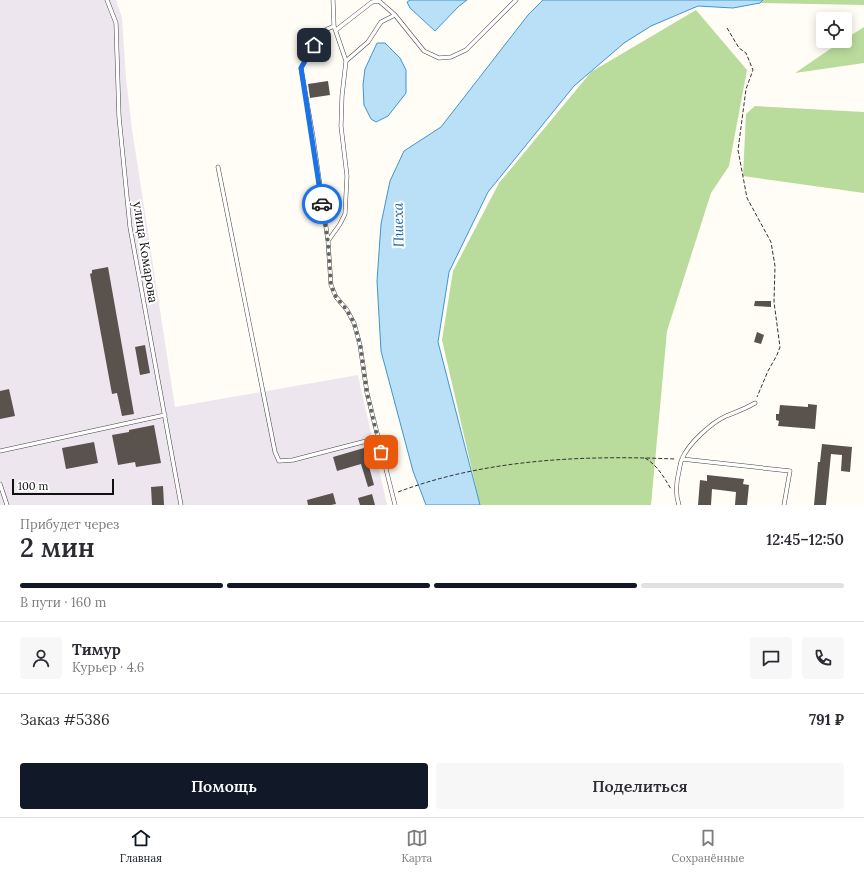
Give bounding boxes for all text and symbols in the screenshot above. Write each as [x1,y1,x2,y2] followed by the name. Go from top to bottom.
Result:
[816,12,852,48] map controls
[816,12,852,48] button: locate
[297,28,331,62] pin
[303,34,325,56] icon: home
[302,184,342,224] courier
[311,193,333,215] icon: car
[129,200,162,304] street label: улица Комарова
[389,202,407,248] water label: Пшеха
[364,435,398,469] pin
[370,441,392,463] icon: bag
[12,477,114,496] scale bar
[18,479,48,493] text: 100 m
[20,516,119,533] text: Прибудет через
[766,530,844,549] text: 12:45–12:50
[20,531,95,564] text: 2 мин
[20,594,106,611] text: В пути · 160 m
[20,637,62,679] button: person
[750,637,792,679] button: chat
[802,637,844,679] button: phone
[72,640,121,659] text: Тимур
[72,659,144,676] text: Курьер · 4.6
[20,710,110,729] text: Заказ #5386
[809,710,844,729] text: 791 ₽
[20,763,428,809] button: Помощь
[436,763,844,809] button: Поделиться
[120,827,162,865] tab: Главная
[401,827,432,865] tab: Карта
[672,827,744,865] tab: Сохранённые

